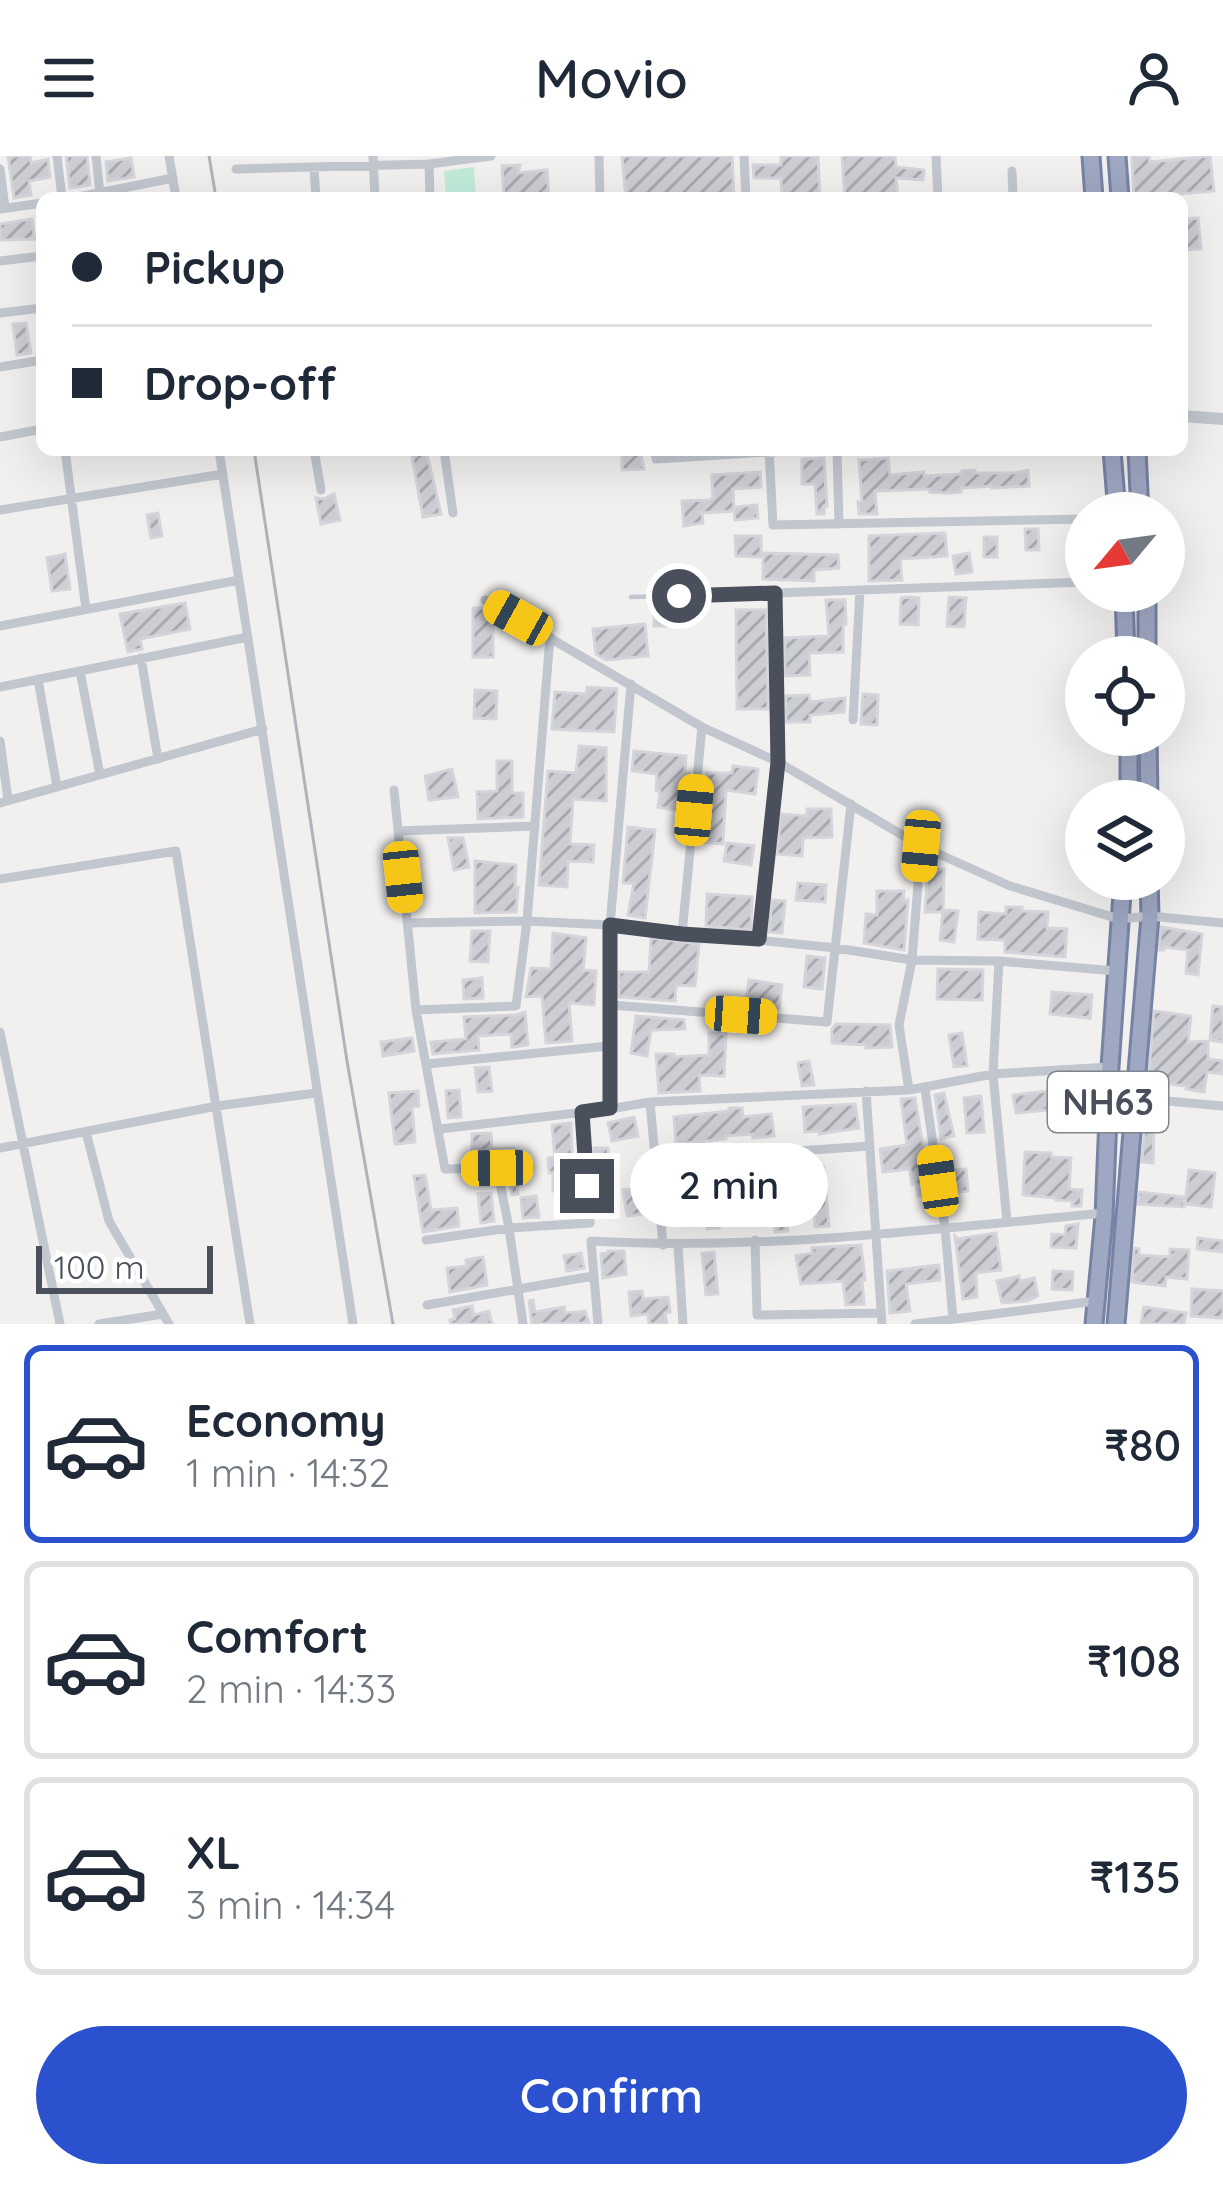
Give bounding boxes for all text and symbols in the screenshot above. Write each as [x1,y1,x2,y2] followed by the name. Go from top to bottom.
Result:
[535,44,688,112] text: Movio
[36,45,102,111] icon: menu
[1121,45,1187,111] icon: person
[144,239,285,295] text: Pickup
[144,355,336,411] text: Drop-off
[1065,492,1185,612] north arrow
[1065,492,1185,900] map controls
[652,569,706,623] route start
[478,585,558,651] car
[1065,636,1185,756] button: locate
[673,773,715,847] car
[1065,780,1185,900] button: layers
[900,809,942,883] car
[381,839,425,915] car
[704,995,778,1035] car
[1048,1072,1168,1132] road number: NH63
[915,1143,961,1219] car
[629,1144,827,1228] callout: 2 min
[461,1149,533,1187] car
[560,1159,614,1213] route end
[679,1160,779,1209] text: 2 min
[36,1240,213,1293] scale bar
[54,1246,145,1287] text: 100 m
[42,1390,150,1498] icon: car
[186,1392,386,1448] text: Economy
[1104,1416,1181,1472] text: ₹80
[186,1448,390,1497] text: 1 min · 14:32
[42,1606,150,1714] icon: car
[186,1608,368,1664] text: Comfort
[1087,1632,1181,1688] text: ₹108
[186,1664,396,1713] text: 2 min · 14:33
[42,1822,150,1930] icon: car
[186,1824,241,1880] text: XL
[1089,1848,1181,1904] text: ₹135
[186,1880,395,1929] text: 3 min · 14:34
[36,2026,1187,2164] button: Confirm

